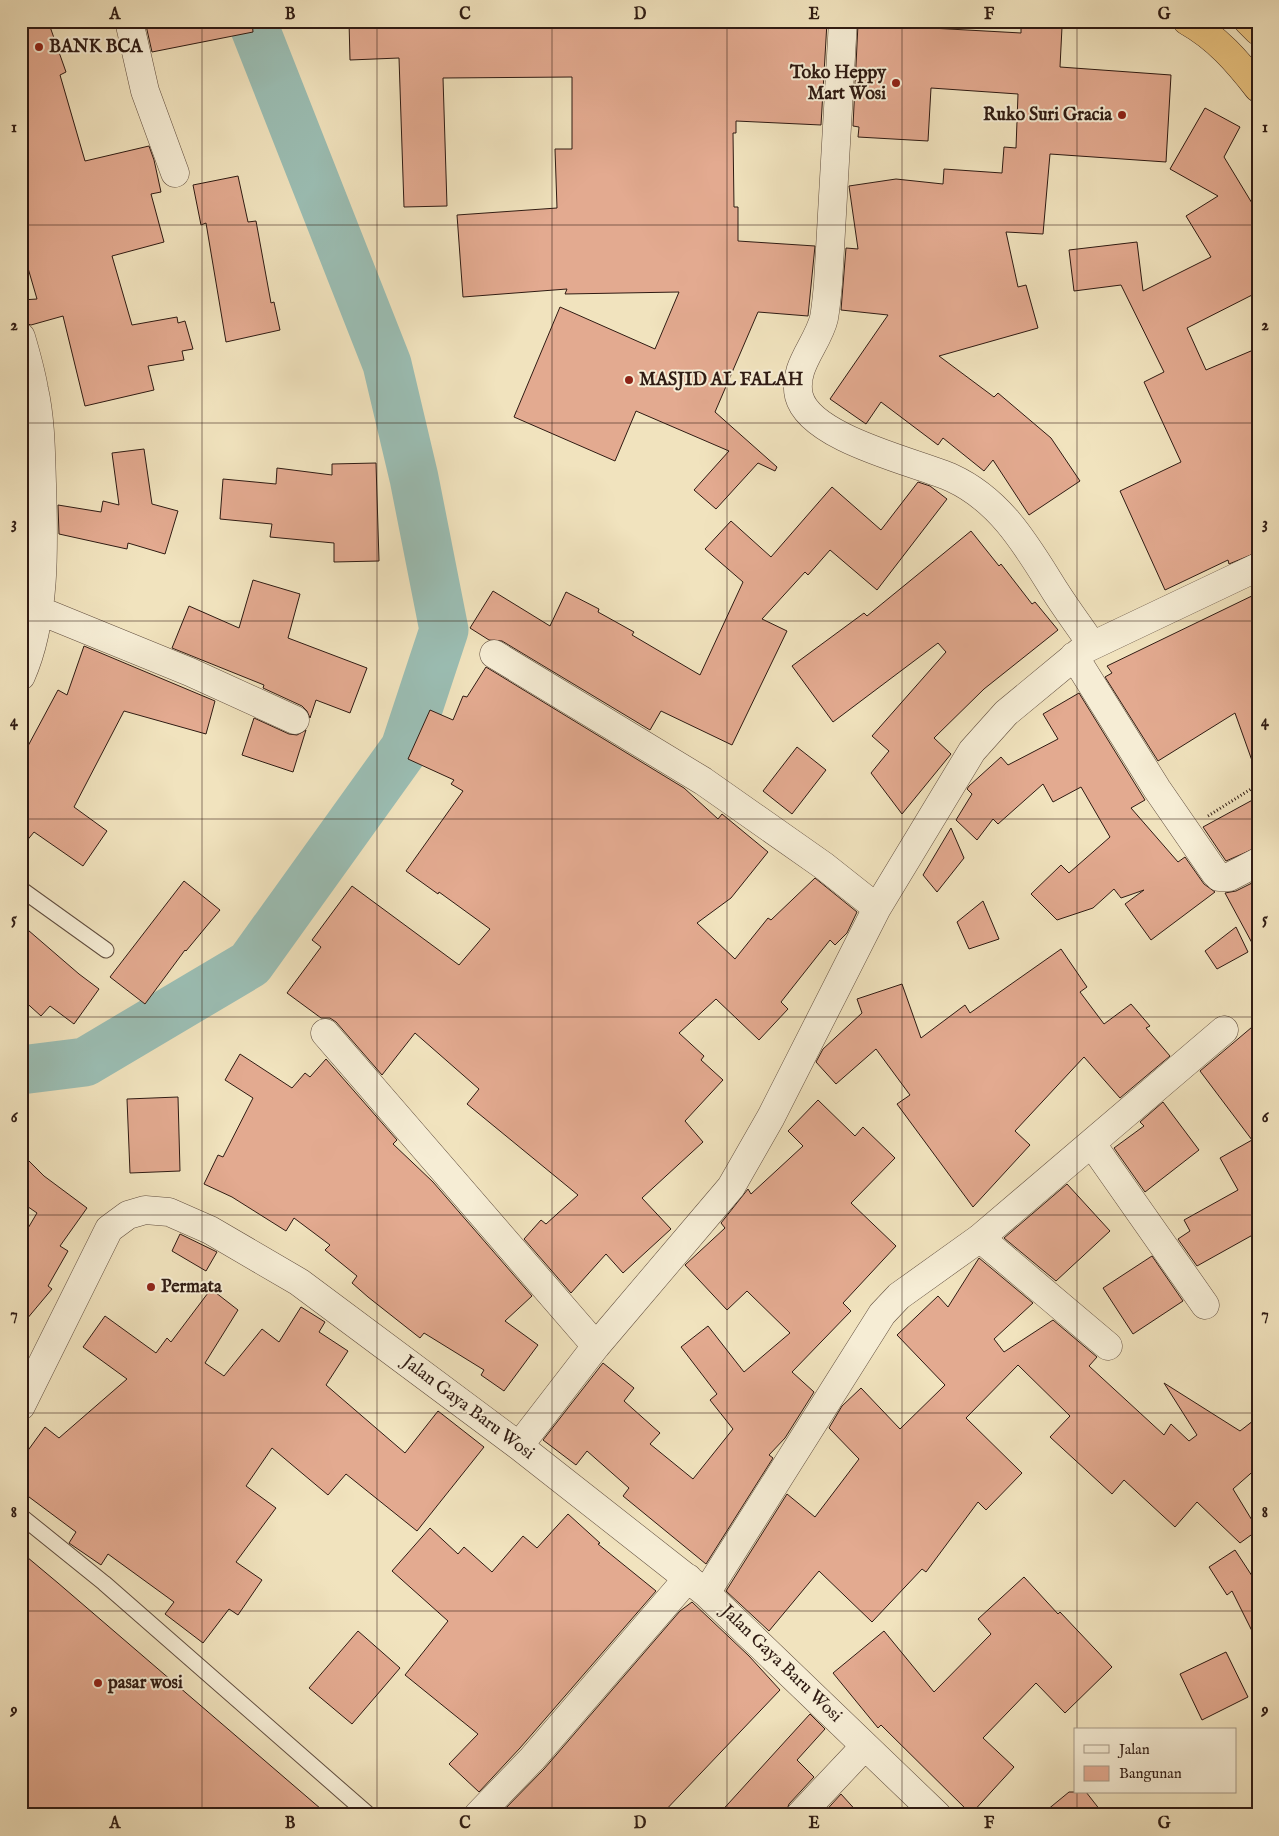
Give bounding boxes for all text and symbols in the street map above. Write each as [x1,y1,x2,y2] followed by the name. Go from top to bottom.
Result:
[109,5,122,25] text: A
[285,5,296,25] text: B
[459,5,471,25] text: C
[634,5,647,25] text: D
[808,5,820,25] text: E
[984,5,995,25] text: F
[1158,5,1171,25] text: G
[49,36,143,59] place label: BANK BCA
[33,41,45,53] marker: BANK BCA
[789,62,887,106] place label: Toko Heppy Mart Wosi
[890,77,902,89] marker: Toko Heppy Mart Wosi
[983,104,1113,127] place label: Ruko Suri Gracia
[1116,109,1128,121] marker: Ruko Suri Gracia
[11,118,17,138] text: 1
[1262,118,1268,138] text: 1
[10,316,18,336] text: 2
[1261,316,1269,336] text: 2
[639,369,804,392] place label: MASJID AL FALAH
[623,374,635,386] marker: MASJID AL FALAH
[11,514,17,534] text: 3
[1262,514,1268,534] text: 3
[10,712,19,732] text: 4
[1261,712,1270,732] text: 4
[11,910,17,930] text: 5
[1262,910,1268,930] text: 5
[11,1108,19,1128] text: 6
[1262,1108,1270,1128] text: 6
[161,1276,223,1299] place label: Permata
[145,1281,157,1293] marker: Permata
[10,1305,18,1325] text: 7
[1261,1305,1269,1325] text: 7
[396,1350,539,1465] street label: Jalan Gaya Baru Wosi
[11,1503,17,1523] text: 8
[1262,1503,1268,1523] text: 8
[714,1599,847,1728] street label: Jalan Gaya Baru Wosi
[107,1672,183,1695] place label: pasar wosi
[92,1677,104,1689] marker: pasar wosi
[10,1701,18,1721] text: 9
[1261,1701,1269,1721] text: 9
[1074,1728,1236,1794] legend
[1117,1740,1150,1759] text: Jalan
[1119,1764,1182,1783] text: Bangunan
[109,1814,122,1834] text: A
[285,1814,296,1834] text: B
[459,1814,471,1834] text: C
[634,1814,647,1834] text: D
[808,1814,820,1834] text: E
[984,1814,995,1834] text: F
[1158,1814,1171,1834] text: G

